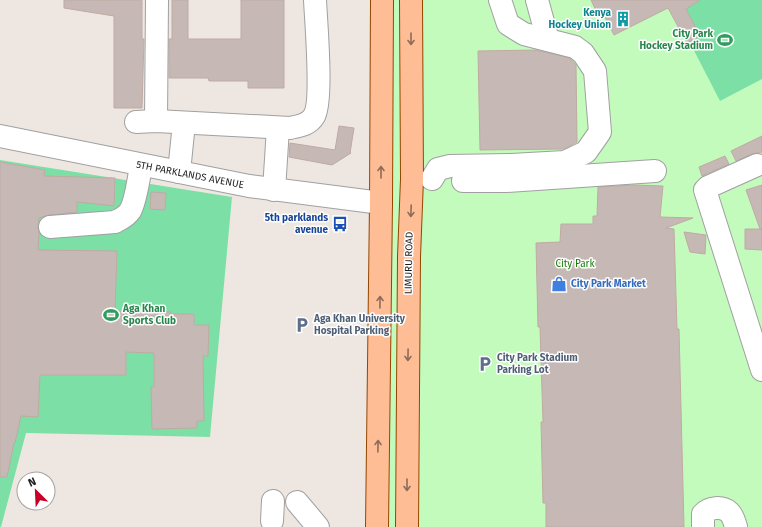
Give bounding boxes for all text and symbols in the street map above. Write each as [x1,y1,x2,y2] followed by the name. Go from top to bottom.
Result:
[549,7,612,31] place label: Kenya Hockey Union
[614,10,632,28] building icon: Kenya Hockey Union
[639,28,713,52] place label: City Park Hockey Stadium
[716,31,734,49] sports icon: City Park Hockey Stadium
[407,32,415,45] one-way arrow
[135,159,245,191] street label: 5TH PARKLANDS AVENUE
[377,166,385,179] one-way arrow
[407,204,415,217] one-way arrow
[265,212,328,236] place label: 5th parklands avenue
[331,215,349,233] bus stop icon: 5th parklands avenue
[402,232,416,294] street label: LIMURU ROAD
[555,258,595,270] park label: City Park
[550,275,568,293] shop icon: City Park Market
[571,278,646,290] place label: City Park Market
[376,296,384,309] one-way arrow
[122,303,176,327] place label: Aga Khan Sports Club
[102,306,120,324] sports icon: Aga Khan Sports Club
[313,313,406,337] place label: Aga Khan University Hospital Parking
[293,316,311,334] parking icon: Aga Khan University Hospital Parking
[404,348,412,361] one-way arrow
[497,352,578,376] place label: City Park Stadium Parking Lot
[476,355,494,373] parking icon: City Park Stadium Parking Lot
[374,440,382,453] one-way arrow
[16,471,56,511] north arrow
[26,475,38,490] text: N
[403,478,411,491] one-way arrow

